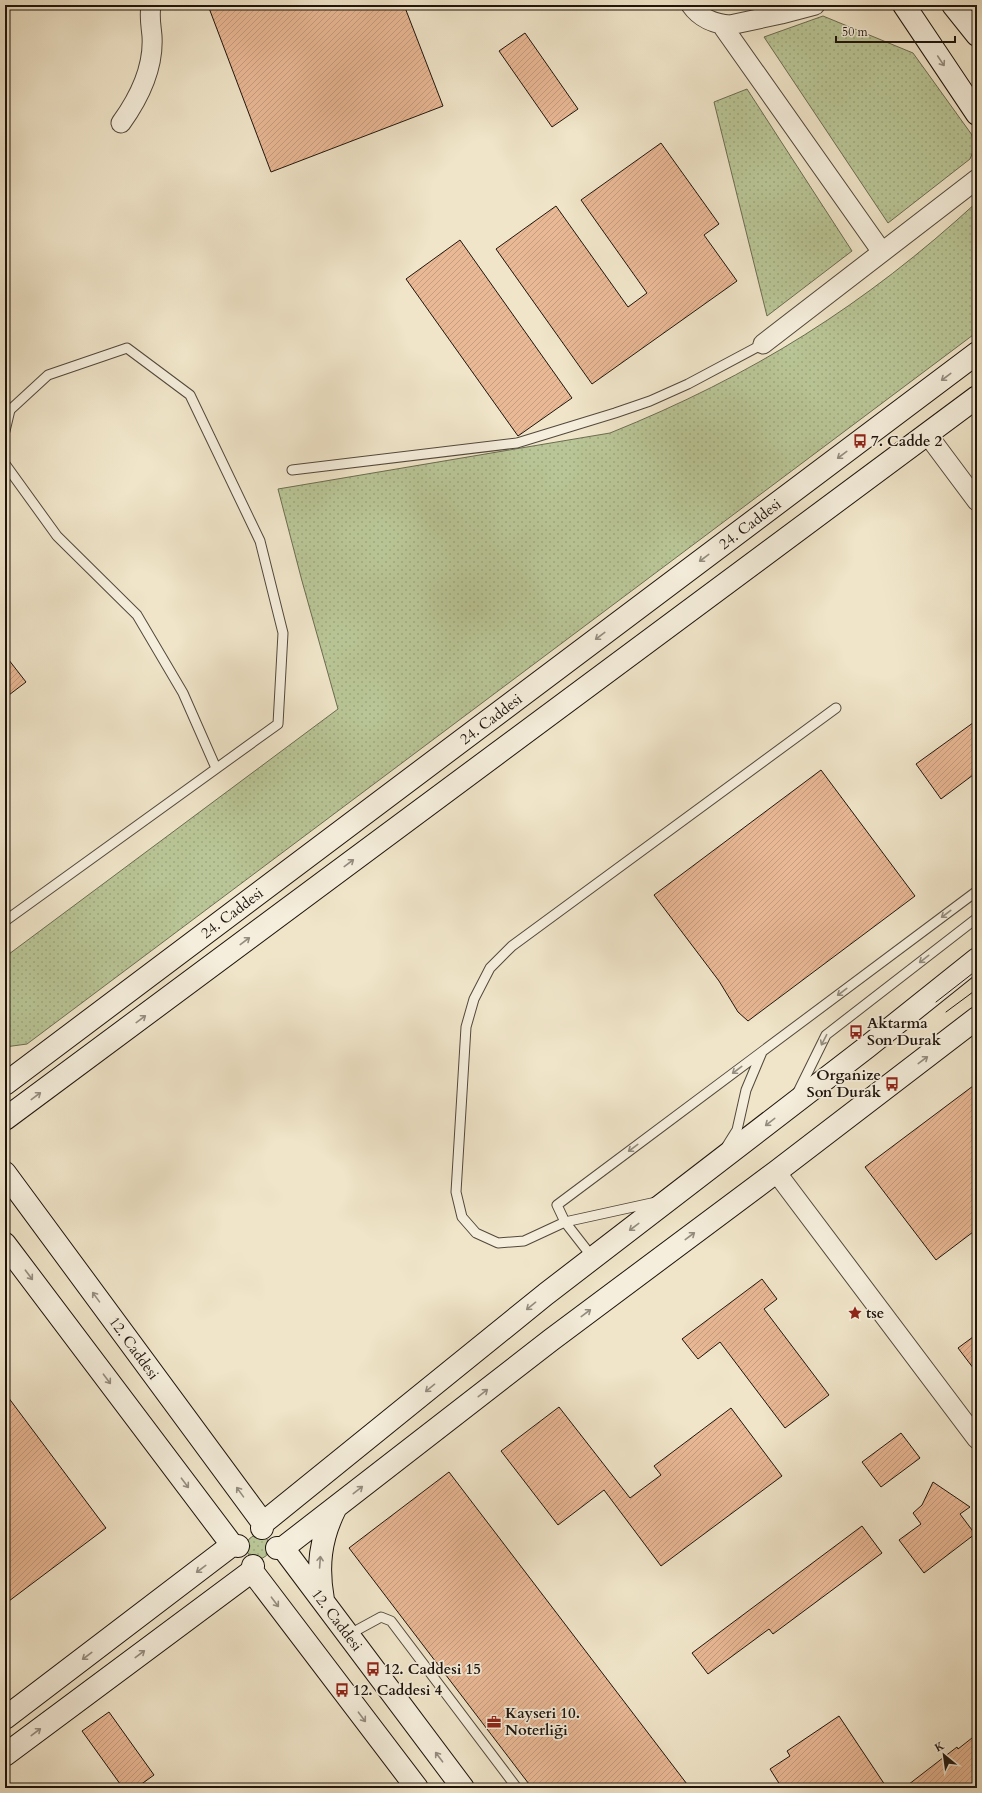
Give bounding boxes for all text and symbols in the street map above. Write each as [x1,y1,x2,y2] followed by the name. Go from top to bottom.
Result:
[836,18,955,44] scale bar
[842,24,869,40] text: 50 m
[937,55,945,66] one-way arrow
[940,373,951,381] one-way arrow
[871,431,943,451] place label: 7. Cadde 2
[852,433,868,449] bus stop icon: 7. Cadde 2
[836,451,847,459] one-way arrow
[715,494,785,554] street label: 24. Caddesi
[699,554,710,562] one-way arrow
[595,632,606,641] one-way arrow
[456,689,526,749] street label: 24. Caddesi
[344,859,355,868] one-way arrow
[197,883,267,943] street label: 24. Caddesi
[940,910,951,918] one-way arrow
[239,937,250,945] one-way arrow
[919,955,930,963] one-way arrow
[836,988,847,996] one-way arrow
[867,1013,942,1050] place label: Aktarma Son Durak
[135,1014,146,1023] one-way arrow
[848,1024,864,1040] bus stop icon: Aktarma Son Durak
[819,1034,827,1046] one-way arrow
[917,1056,928,1064] one-way arrow
[807,1065,882,1102] place label: Organize Son Durak
[732,1066,743,1074] one-way arrow
[884,1076,900,1092] bus stop icon: Organize Son Durak
[31,1092,42,1100] one-way arrow
[765,1118,776,1126] one-way arrow
[628,1143,639,1152] one-way arrow
[628,1223,639,1231] one-way arrow
[685,1232,696,1240] one-way arrow
[24,1270,33,1281] one-way arrow
[92,1291,101,1302] one-way arrow
[525,1302,536,1311] one-way arrow
[866,1303,884,1323] place label: tse
[847,1305,863,1321] place icon: tse
[580,1309,591,1318] one-way arrow
[104,1313,164,1383] street label: 12. Caddesi
[103,1374,111,1385] one-way arrow
[424,1384,435,1393] one-way arrow
[477,1388,488,1397] one-way arrow
[181,1477,189,1488] one-way arrow
[352,1485,363,1494] one-way arrow
[236,1486,244,1497] one-way arrow
[316,1556,323,1569] one-way arrow
[196,1565,207,1573] one-way arrow
[307,1585,367,1655] street label: 12. Caddesi
[271,1596,279,1607] one-way arrow
[135,1650,146,1658] one-way arrow
[81,1652,92,1660] one-way arrow
[384,1659,481,1679] place label: 12. Caddesi 15
[365,1661,381,1677] bus stop icon: 12. Caddesi 15
[353,1680,443,1700] place label: 12. Caddesi 4
[334,1682,350,1698] bus stop icon: 12. Caddesi 4
[505,1703,580,1740] place label: Kayseri 10. Noterliği
[358,1711,367,1722] one-way arrow
[486,1714,502,1730] office icon: Kayseri 10. Noterliği
[31,1728,42,1736] one-way arrow
[924,1735,964,1775] north arrow
[932,1738,947,1755] text: K
[435,1751,443,1762] one-way arrow

